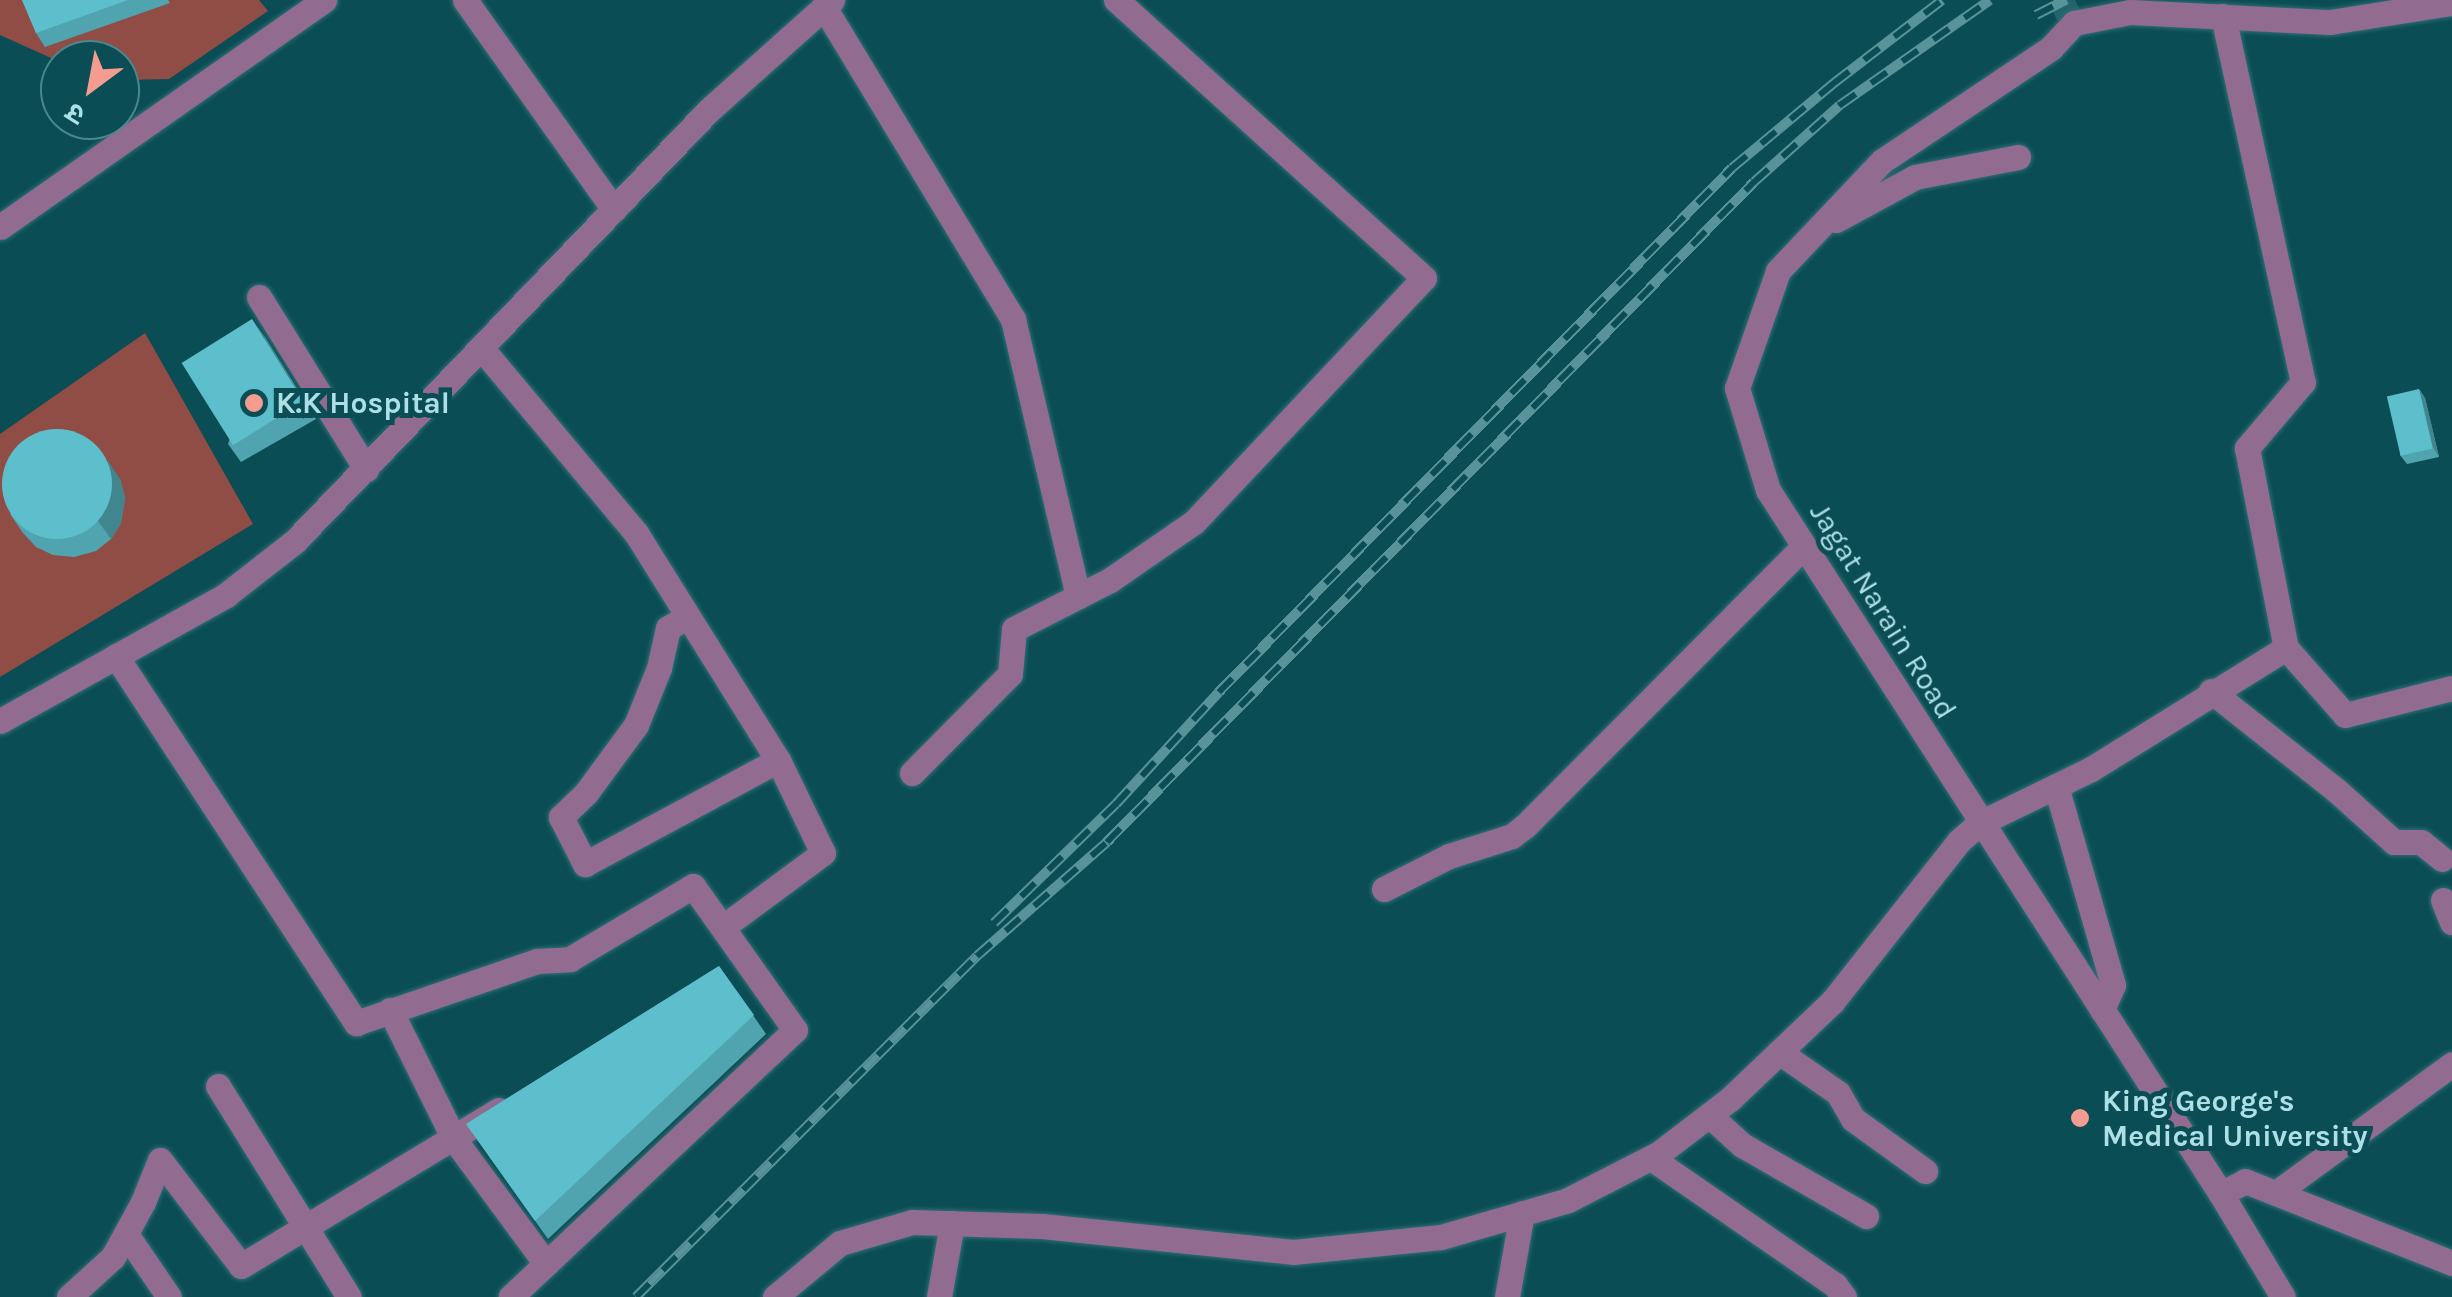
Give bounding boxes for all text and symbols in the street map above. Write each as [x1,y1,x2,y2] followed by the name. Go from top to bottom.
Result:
[40,40,140,140] north arrow
[59,96,91,133] text: उ
[276,385,450,421] place label: K.K Hospital
[241,390,267,416] marker: K.K Hospital
[1802,496,1964,726] street label: Jagat Narain Road
[2102,1083,2368,1154] place label: King George's Medical University
[2067,1105,2093,1131] marker: King George's Medical University

